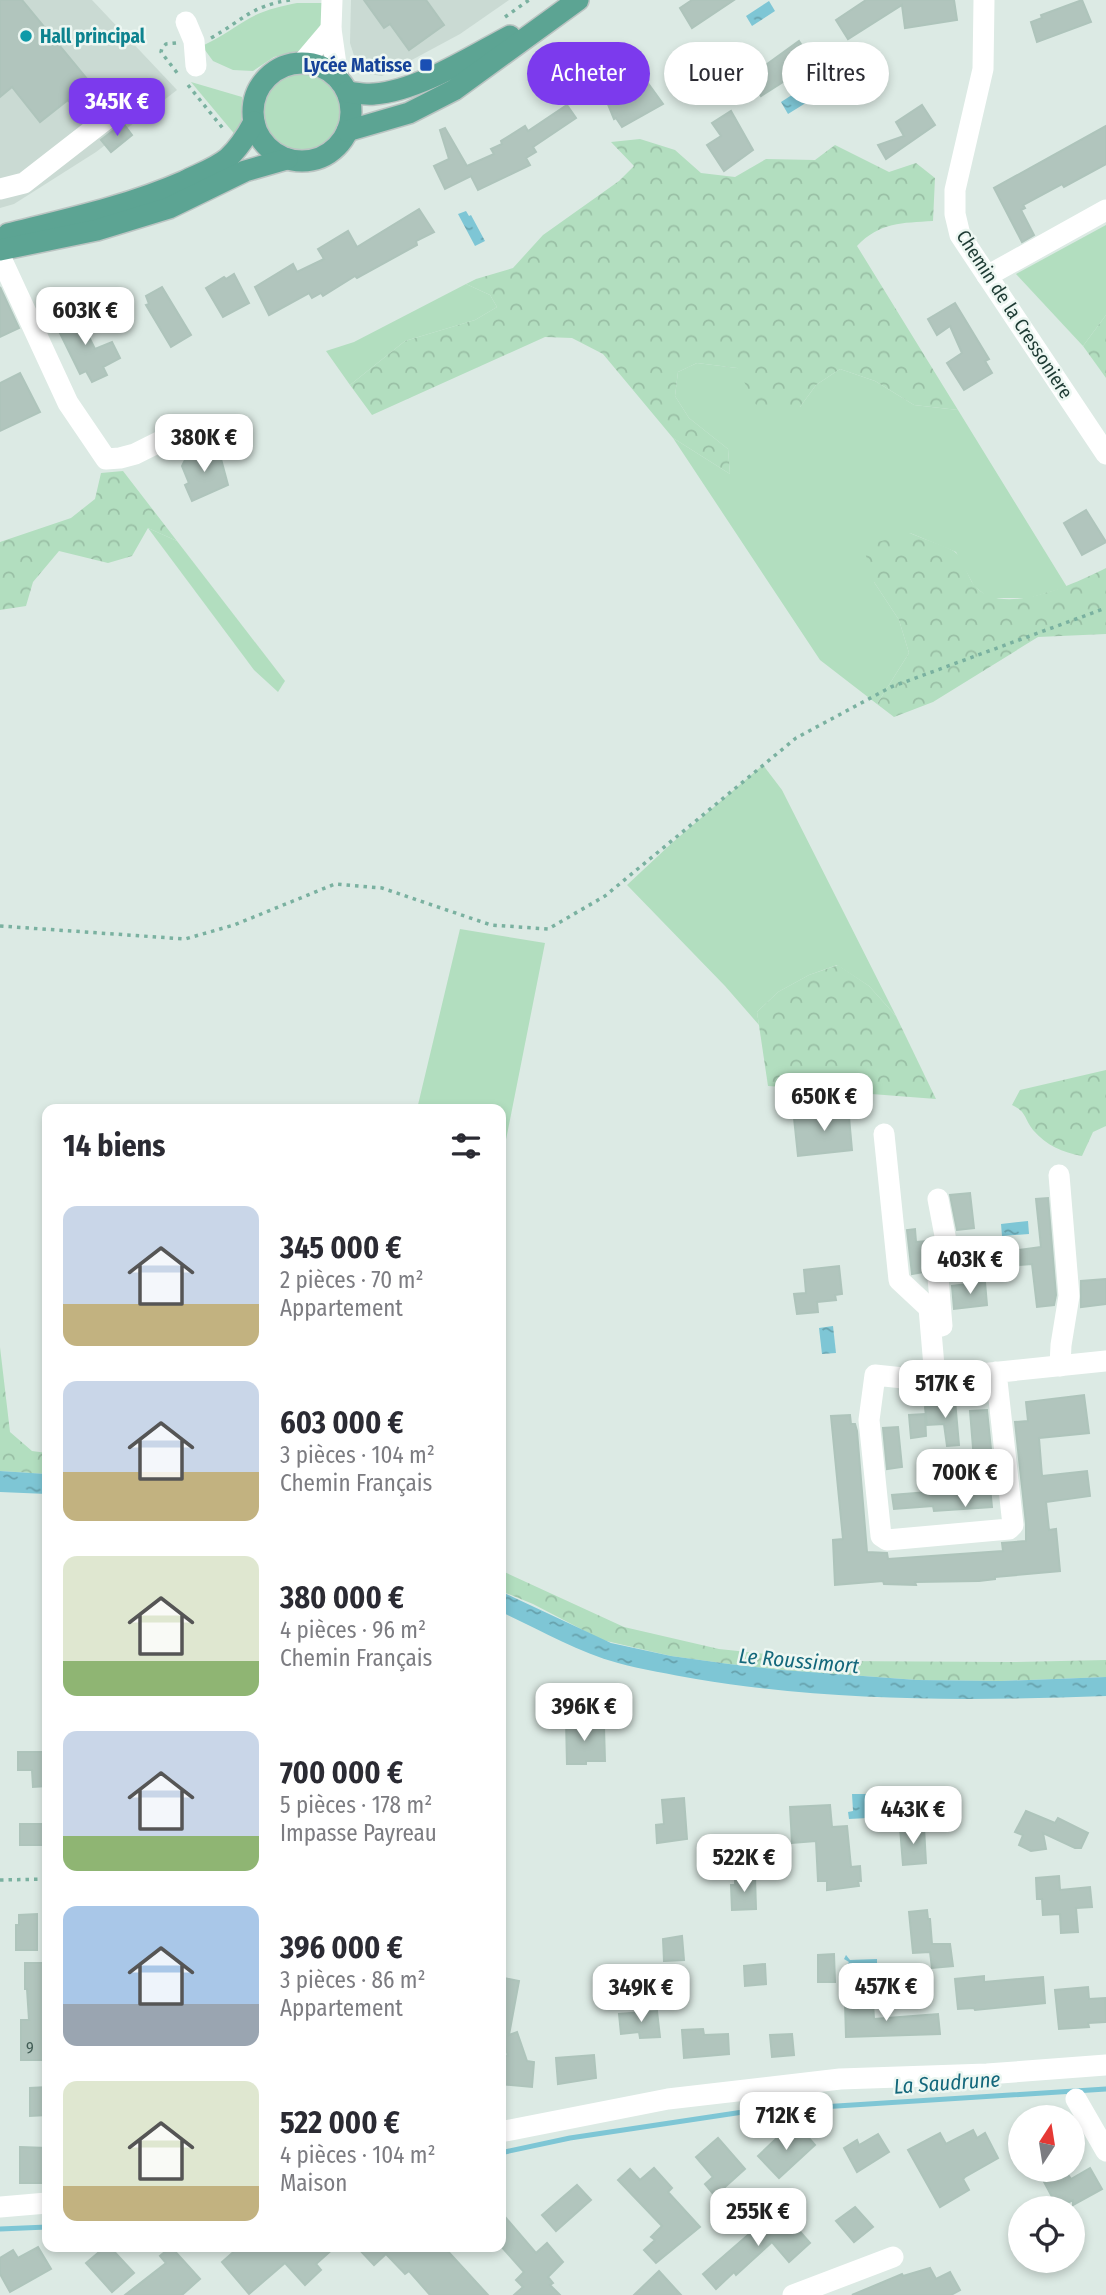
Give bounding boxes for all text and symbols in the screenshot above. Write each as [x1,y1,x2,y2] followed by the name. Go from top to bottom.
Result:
[40,25,146,48] place label: Hall principal
[18,28,34,44] marker: Hall principal
[527,42,650,105] chip: Acheter
[664,42,768,105] chip: Louer
[782,42,889,105] chip: Filtres
[304,54,412,77] place label: Lycée Matisse
[418,57,434,73] marker: Lycée Matisse
[60,78,174,138] pin: 345K €
[85,87,149,115] text: 345K €
[952,226,1078,403] street label: Chemin de la Cressoniere
[28,288,142,347] pin: 603K €
[52,296,118,324] text: 603K €
[147,414,261,474] pin: 380K €
[171,423,237,451] text: 380K €
[767,1074,881,1133] pin: 650K €
[791,1082,857,1110] text: 650K €
[447,1127,485,1165] icon: filters
[63,1128,165,1164] text: 14 biens
[280,1230,402,1266] text: 345 000 €
[119,1234,203,1318] icon: home
[913,1236,1027,1296] pin: 403K €
[937,1245,1003,1273] text: 403K €
[280,1266,424,1294] text: 2 pièces · 70 m²
[280,1294,403,1322] text: Appartement
[888,1360,1002,1420] pin: 517K €
[915,1369,975,1397] text: 517K €
[280,1405,404,1441] text: 603 000 €
[119,1409,203,1493] icon: home
[280,1441,435,1469] text: 3 pièces · 104 m²
[908,1450,1022,1509] pin: 700K €
[932,1458,998,1486] text: 700K €
[280,1469,432,1497] text: Chemin Français
[280,1580,404,1616] text: 380 000 €
[119,1584,203,1668] icon: home
[280,1616,426,1644] text: 4 pièces · 96 m²
[738,1643,860,1679] water label: Le Roussimort
[280,1644,432,1672] text: Chemin Français
[527,1684,641,1743] pin: 396K €
[551,1692,617,1720] text: 396K €
[280,1755,403,1791] text: 700 000 €
[119,1759,203,1843] icon: home
[856,1786,970,1846] pin: 443K €
[280,1791,432,1819] text: 5 pièces · 178 m²
[881,1795,945,1823] text: 443K €
[280,1819,437,1847] text: Impasse Payreau
[687,1834,801,1894] pin: 522K €
[713,1843,775,1871] text: 522K €
[280,1930,403,1966] text: 396 000 €
[119,1934,203,2018] icon: home
[829,1964,943,2023] pin: 457K €
[584,1965,698,2024] pin: 349K €
[280,1966,426,1994] text: 3 pièces · 86 m²
[855,1972,917,2000] text: 457K €
[609,1973,673,2001] text: 349K €
[280,1994,403,2022] text: Appartement
[26,2038,34,2057] house number: 9
[893,2066,1001,2100] water label: La Saudrune
[729,2092,843,2152] pin: 712K €
[756,2101,816,2129] text: 712K €
[280,2105,400,2141] text: 522 000 €
[1008,2105,1085,2182] north arrow
[1008,2105,1085,2273] map controls
[119,2109,203,2193] icon: home
[280,2141,436,2169] text: 4 pièces · 104 m²
[280,2169,347,2197] text: Maison
[701,2188,815,2248] pin: 255K €
[1008,2196,1085,2273] button: locate
[726,2197,790,2225] text: 255K €

